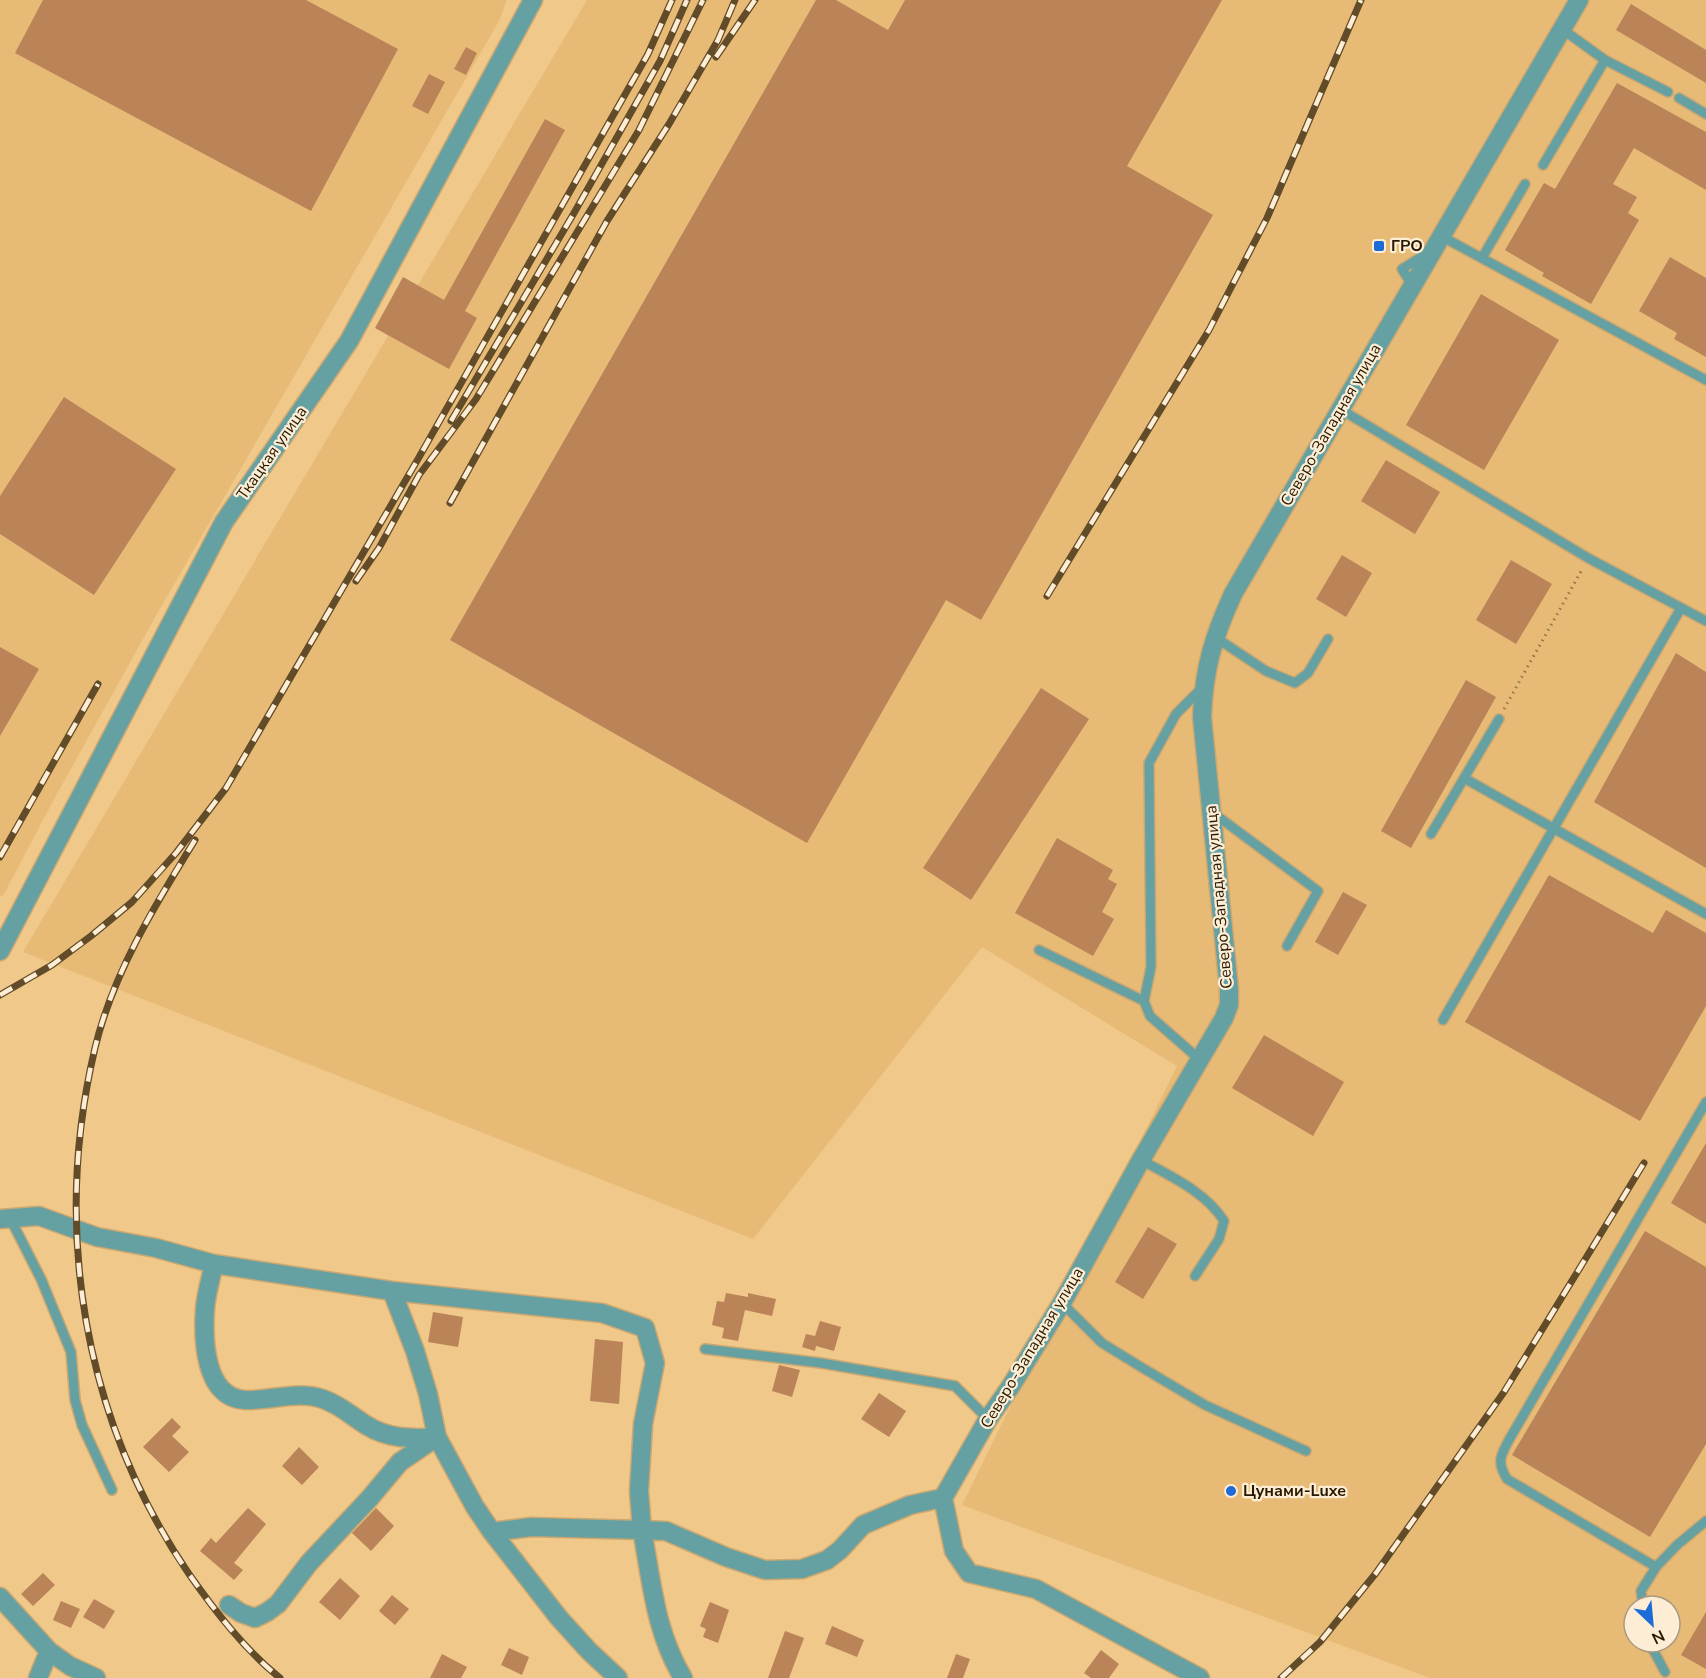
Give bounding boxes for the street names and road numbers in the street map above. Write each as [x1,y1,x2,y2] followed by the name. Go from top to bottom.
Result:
[1275,340,1387,510] street label: Северо-Западная улица
[232,402,312,504] street label: Ткацкая улица
[1200,804,1238,990] street label: Северо-Западная улица
[975,1263,1089,1433] street label: Северо-Западная улица

